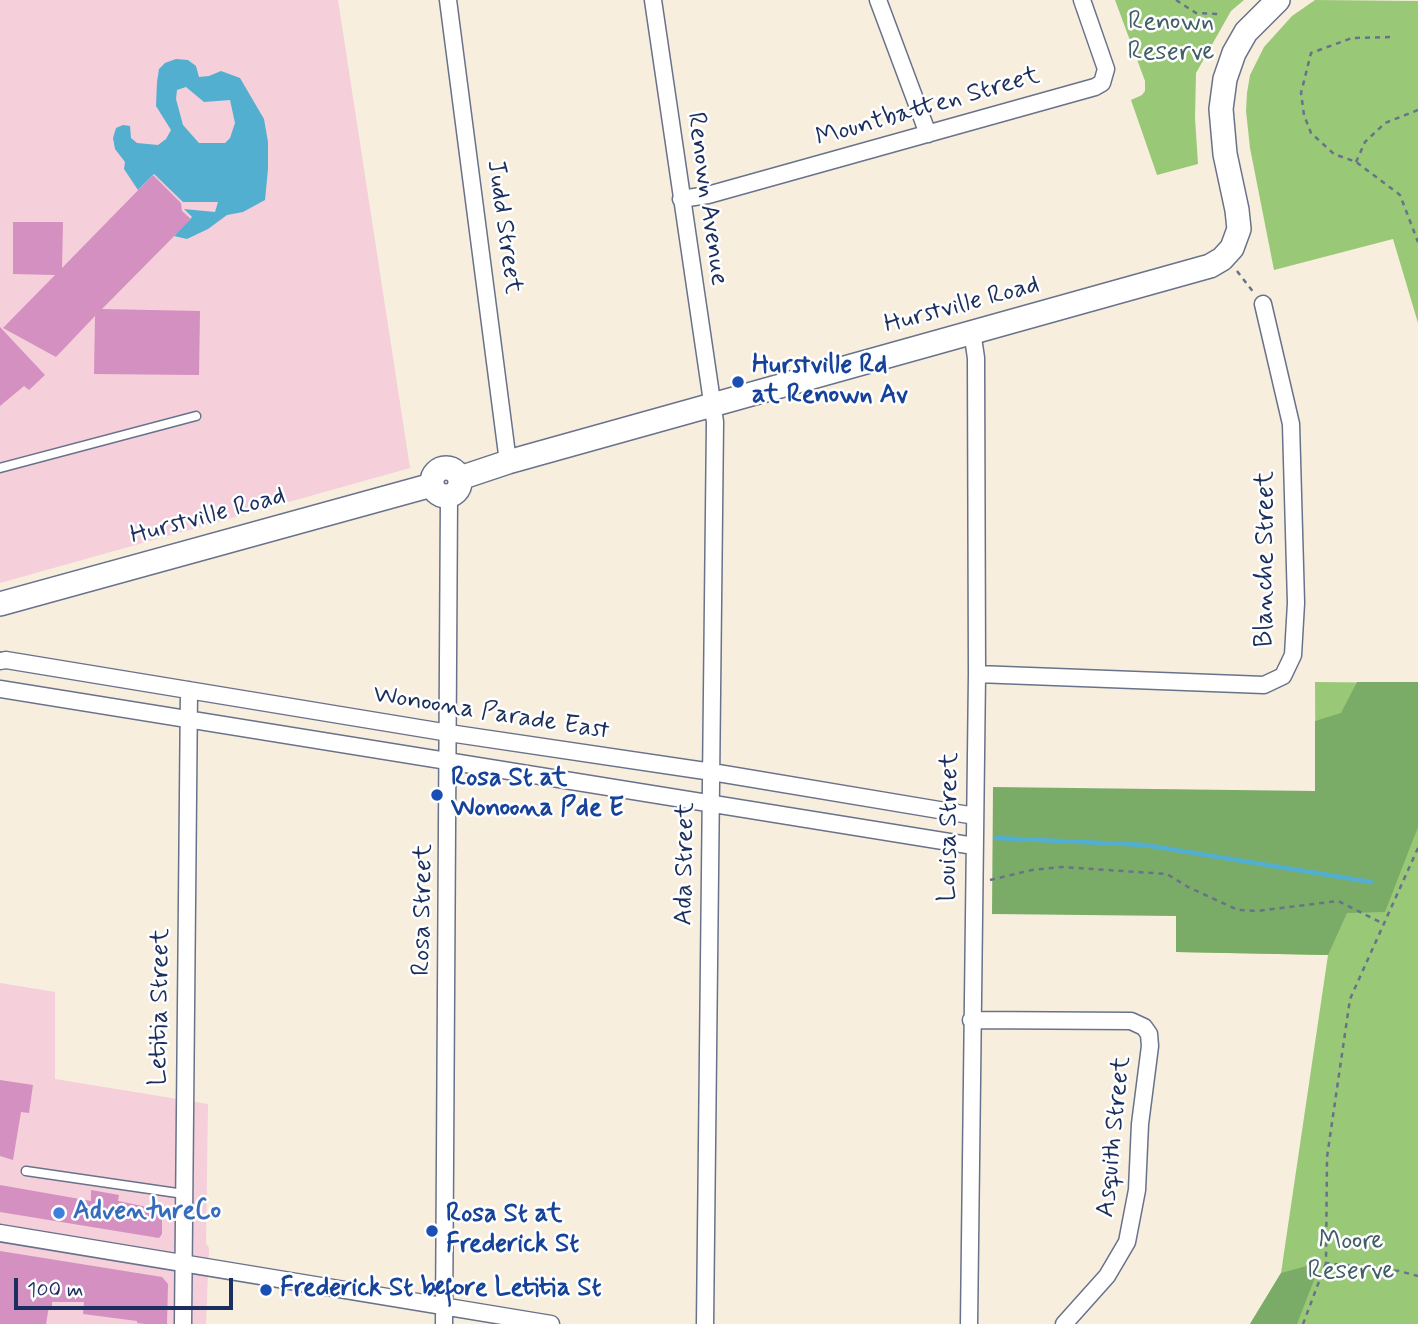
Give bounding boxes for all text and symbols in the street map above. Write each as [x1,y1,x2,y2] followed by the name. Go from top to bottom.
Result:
[1127,8,1215,70] park label: Renown Reserve
[812,61,1044,155] street label: Mountbatten Street
[678,110,734,288] street label: Renown Avenue
[478,158,528,296] street label: Judd Street
[881,270,1043,342] street label: Hurstville Road
[752,351,908,412] place label: Hurstville Rd at Renown Av
[730,374,746,390] marker: Hurstville Rd at Renown Av
[1251,471,1283,647] street label: Blanche Street
[127,481,289,553] street label: Hurstville Road
[371,680,611,748] street label: Wonoona Parade East
[933,752,967,902] street label: Louisa Street
[451,764,624,826] place label: Rosa St at Wonoona Pde E
[429,787,445,803] marker: Rosa St at Wonoona Pde E
[669,802,703,926] street label: Ada Street
[407,844,441,976] street label: Rosa Street
[144,928,178,1086] street label: Letitia Street
[1091,1055,1139,1219] street label: Asquith Street
[73,1197,221,1229] place label: AdventureCo
[446,1200,579,1262] place label: Rosa St at Frederick St
[51,1205,67,1221] marker: AdventureCo
[424,1223,440,1239] marker: Rosa St at Frederick St
[1307,1227,1395,1288] park label: Moore Reserve
[18,1264,236,1308] scale bar
[280,1274,601,1306] place label: Frederick St before Letitia St
[27,1276,83,1304] text: 100 m
[258,1282,274,1298] marker: Frederick St before Letitia St

